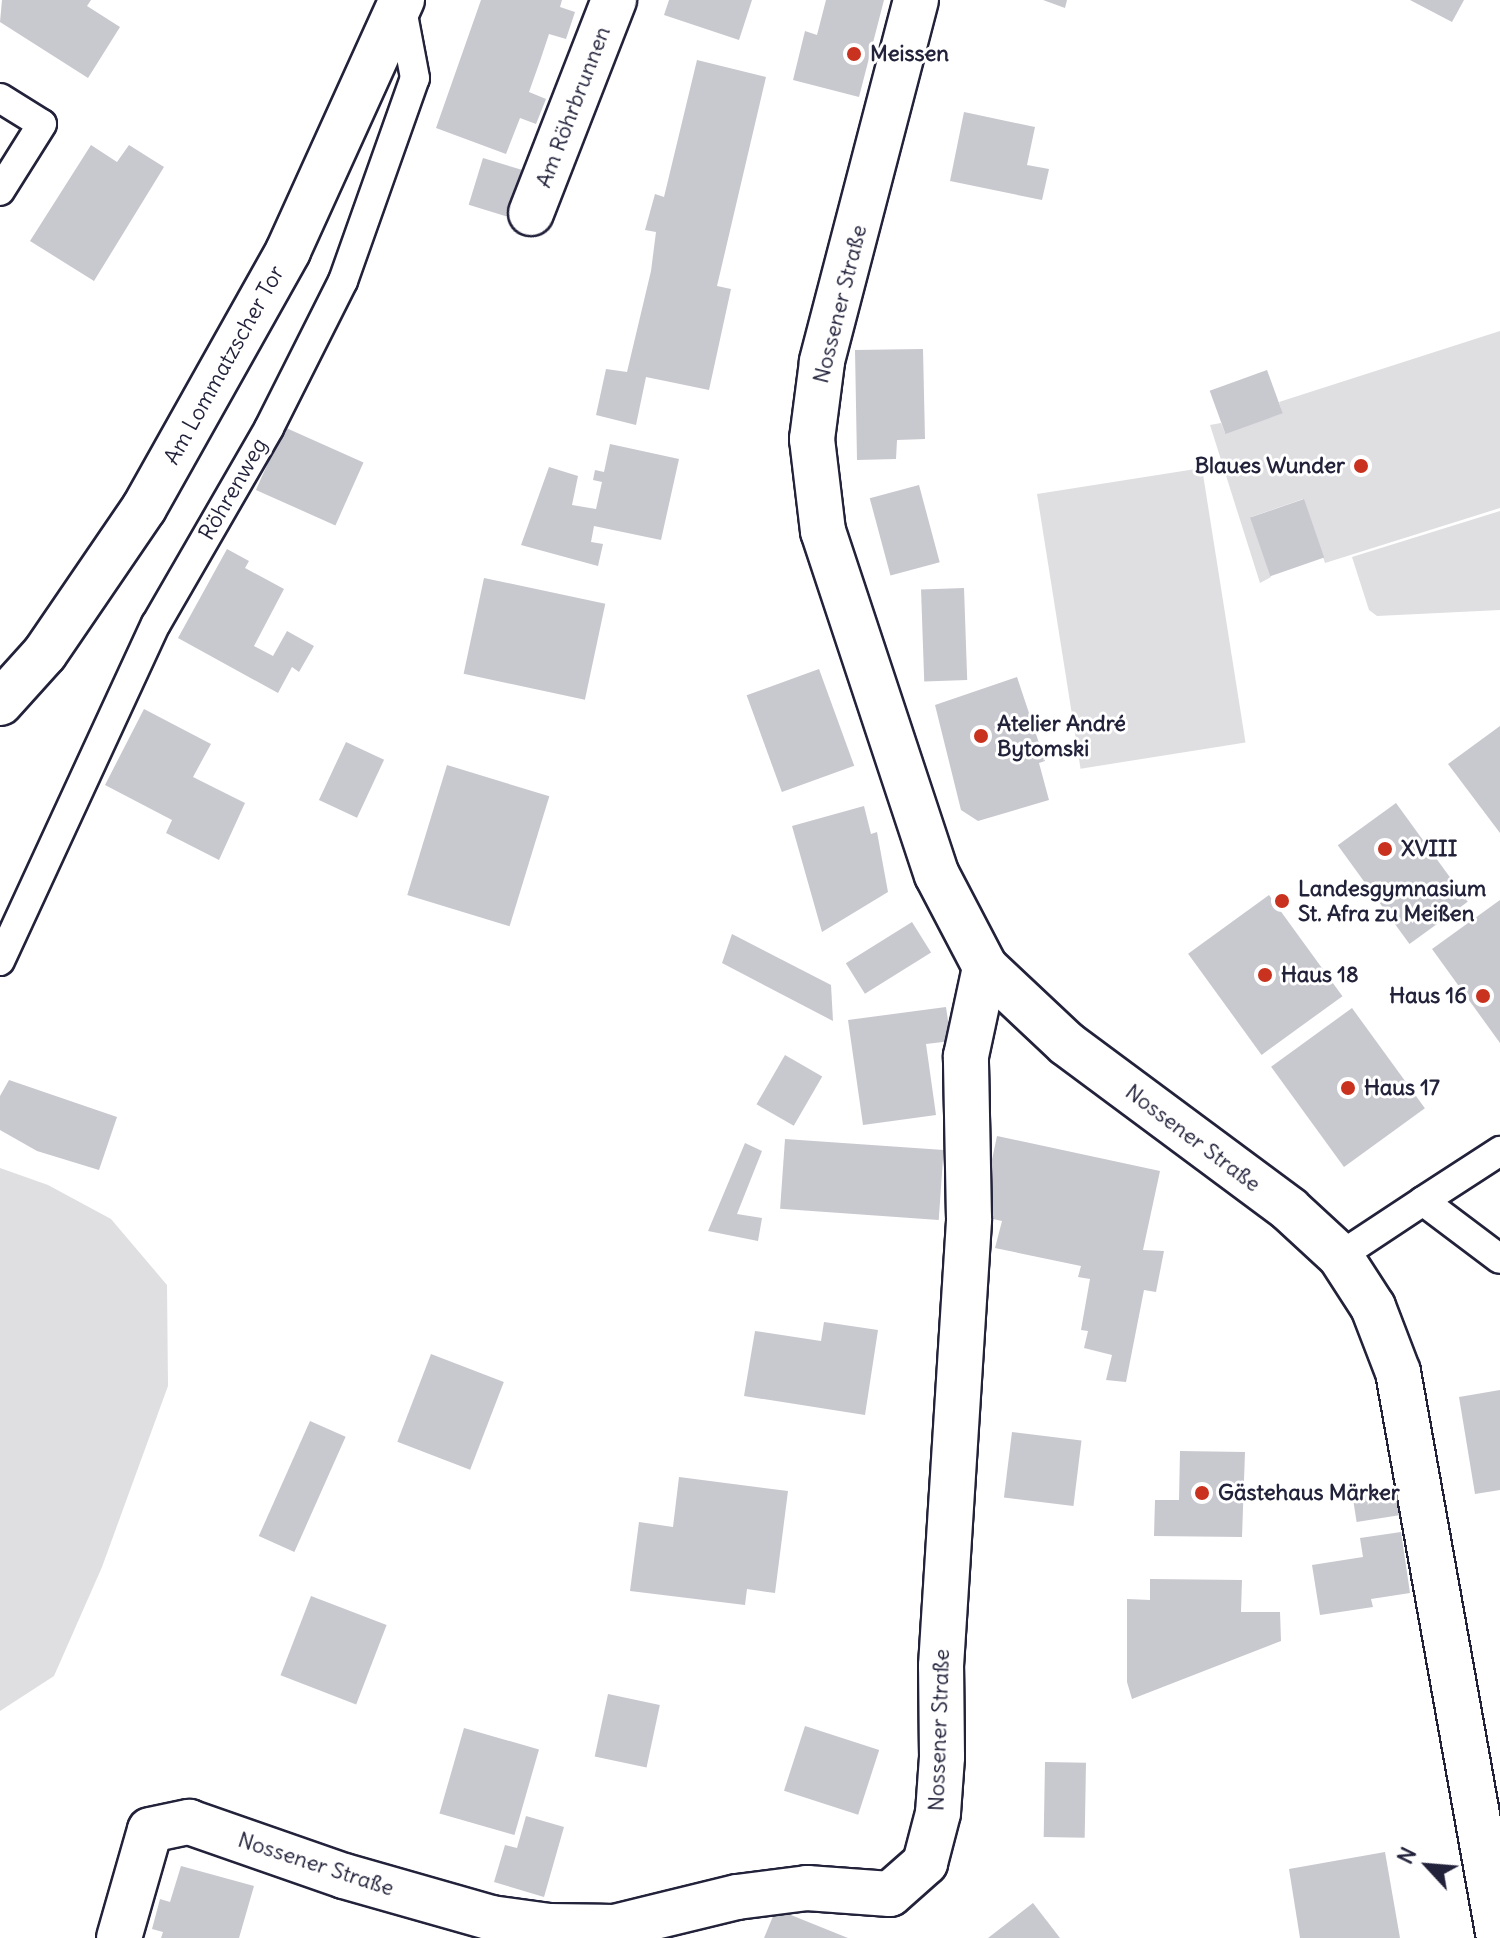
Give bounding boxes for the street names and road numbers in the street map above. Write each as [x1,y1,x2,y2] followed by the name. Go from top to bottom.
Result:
[530,23,616,191] street label: Am Röhrbrunnen
[808,222,872,386] street label: Nossener Straße
[158,261,290,469] street label: Am Lommatzscher Tor
[193,433,273,545] street label: Röhrenweg
[1120,1079,1266,1197] street label: Nossener Straße
[923,1648,955,1812] street label: Nossener Straße
[235,1826,397,1902] street label: Nossener Straße

